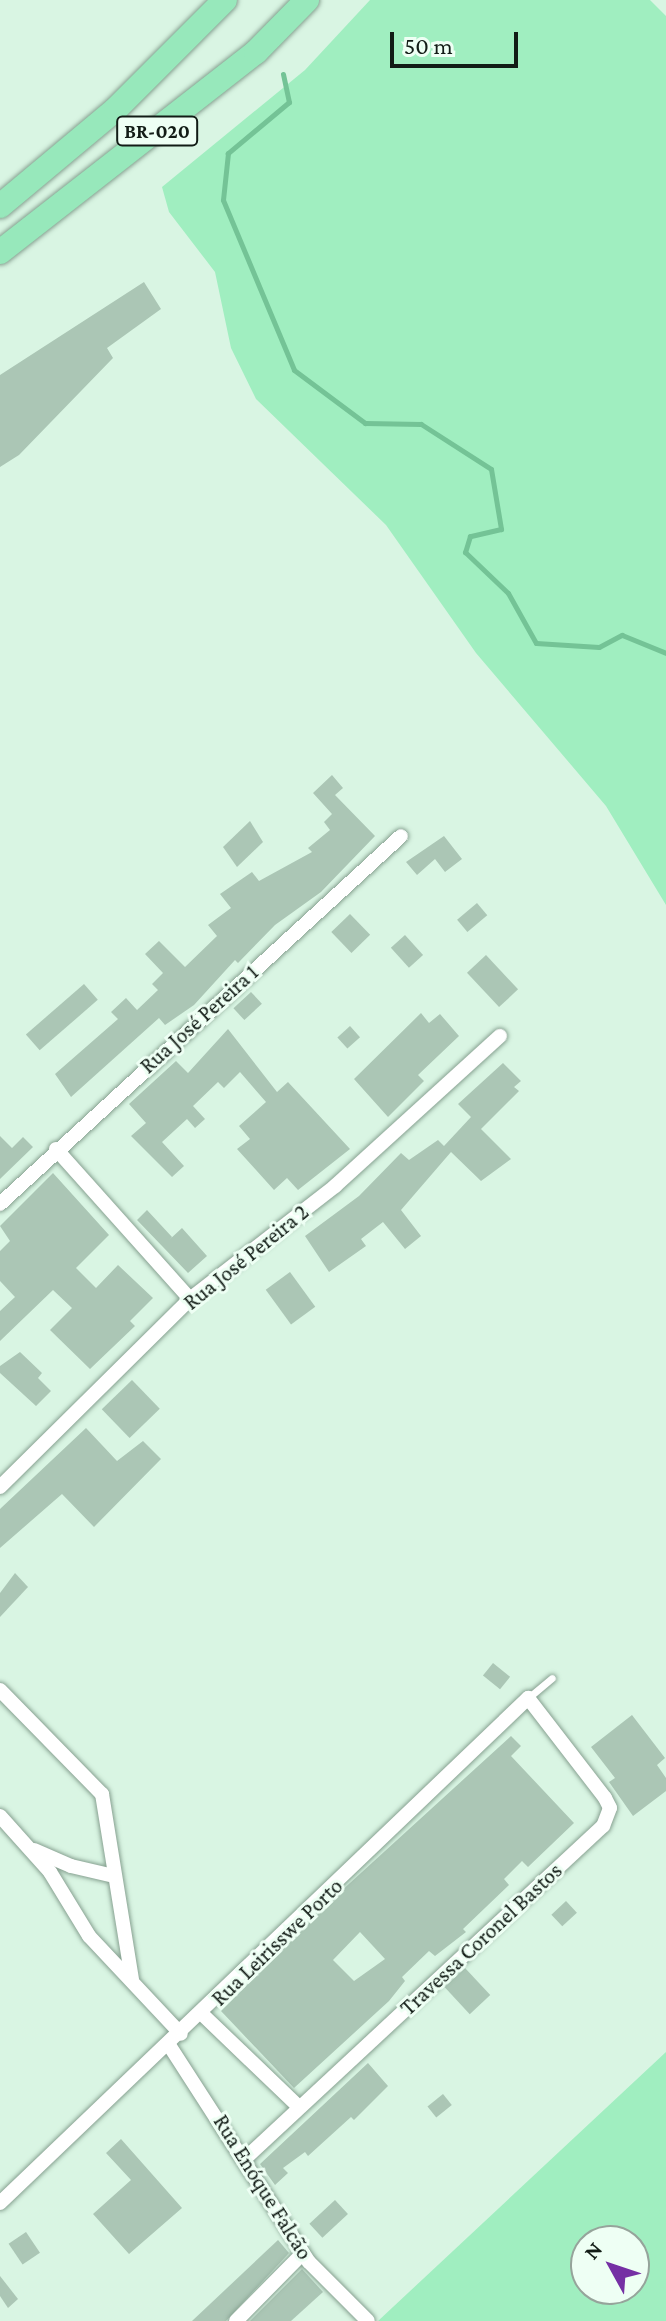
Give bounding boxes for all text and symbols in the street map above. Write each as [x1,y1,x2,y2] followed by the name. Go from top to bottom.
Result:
[394,16,522,66] scale bar
[404,32,453,59] text: 50 m
[115,115,199,147] road number: BR-020
[135,959,263,1079] street label: Rua José Pereira 1
[178,1199,314,1315] street label: Rua José Pereira 2
[395,1857,567,2021] street label: Travessa Coronel Bastos
[206,1873,348,2011] street label: Rua Leirisswe Porto
[208,2110,318,2264] street label: Rua Enóque Falcão
[570,2225,650,2305] north arrow
[578,2237,607,2264] text: N

